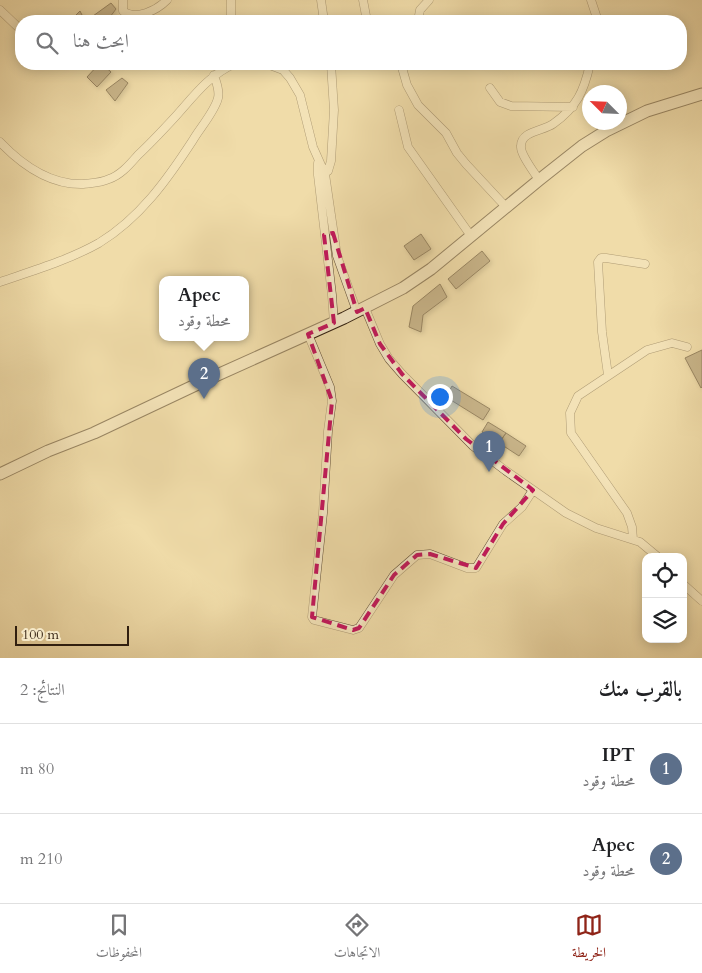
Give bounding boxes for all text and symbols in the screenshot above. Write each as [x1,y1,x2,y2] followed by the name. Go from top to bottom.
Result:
[15,15,687,70] search box
[73,28,129,54] text: ابحث هنا
[33,29,61,57] icon: search
[582,85,627,130] north arrow
[159,276,249,341] popup
[178,282,221,308] text: Apec
[178,310,230,332] text: محطة وقود
[188,358,220,399] pin: 2
[427,384,453,410] your location
[473,431,505,472] pin: 1
[642,553,687,643] map controls
[642,553,687,598] button: locate
[642,598,687,643] button: layers
[15,623,129,646] scale bar
[22,625,59,644] text: 100 m
[599,675,682,704] text: بالقرب منك
[20,679,65,701] text: النتائج: 2
[602,742,635,768] text: IPT
[20,758,54,780] text: 80 m
[662,758,670,780] text: 1
[582,770,635,792] text: محطة وقود
[592,832,635,858] text: Apec
[20,848,62,870] text: 210 m
[662,848,670,870] text: 2
[582,860,635,882] text: محطة وقود
[96,911,142,966] tab: المحفوظات
[334,911,380,966] tab: الاتجاهات
[572,911,606,966] tab: الخريطة

